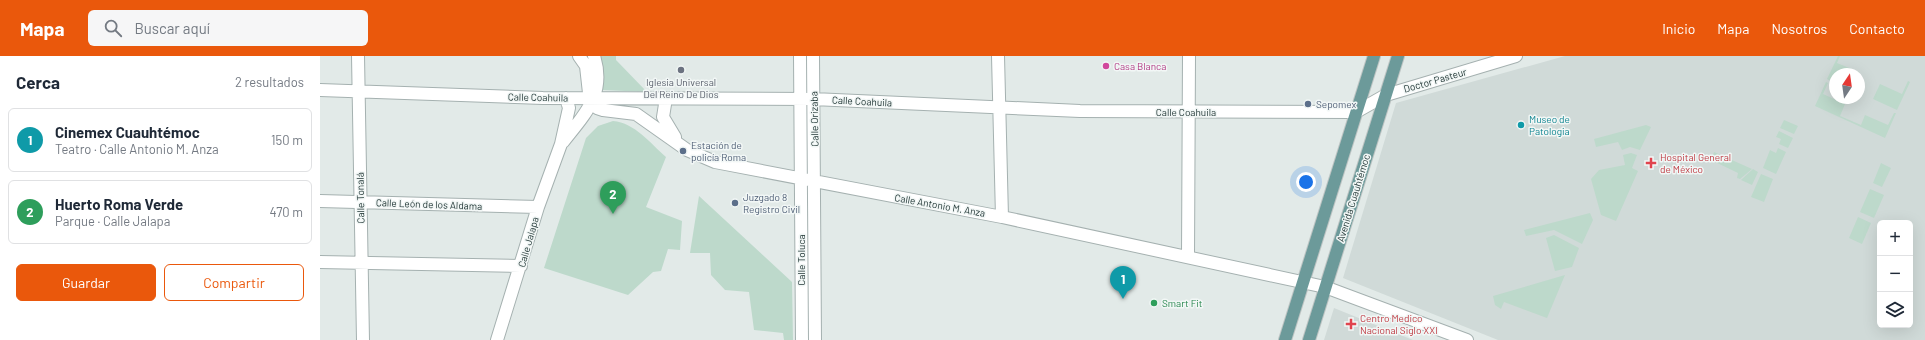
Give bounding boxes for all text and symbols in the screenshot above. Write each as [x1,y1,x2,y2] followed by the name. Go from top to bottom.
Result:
[88,10,368,46] search box
[20,17,64,40] text: Mapa
[102,17,124,39] icon: search
[134,19,210,37] text: Buscar aquí
[1662,20,1695,37] text: Inicio
[1717,20,1749,37] text: Mapa
[1771,20,1827,37] text: Nosotros
[1849,20,1905,37] text: Contacto
[1114,60,1166,72] place label: Casa Blanca
[1101,61,1111,71] marker: Casa Blanca
[676,65,686,75] marker: Iglesia Universal Del Reino De Dios
[1402,65,1468,95] street label: Doctor Pasteur
[1829,68,1865,104] north arrow
[16,72,60,92] text: Cerca
[235,74,304,90] text: 2 resultados
[643,76,719,100] place label: Iglesia Universal Del Reino De Dios
[508,90,568,104] street label: Calle Coahuila
[808,91,820,147] street label: Calle Orizaba
[832,93,892,109] street label: Calle Coahuila
[1316,98,1356,110] place label: Sepomex
[1303,99,1313,109] marker: Sepomex
[1156,106,1216,118] street label: Calle Coahuila
[1529,113,1570,137] place label: Museo de Patologia
[1516,120,1526,130] marker: Museo de Patologia
[55,123,200,141] text: Cinemex Cuauhtémoc
[28,132,32,148] text: 1
[271,132,303,148] text: 150 m
[691,139,746,163] place label: Estación de policía Roma
[55,141,219,157] text: Teatro · Calle Antonio M. Anza
[678,146,688,156] marker: Estación de policía Roma
[1660,151,1731,175] place label: Hospital General de México
[1334,153,1372,243] street label: Avenida Cuauhtémoc
[1645,157,1657,169] marker: Hospital General de México
[354,172,366,224] street label: Calle Tonalá
[1296,172,1316,192] your location
[600,181,626,214] pin: 2
[743,191,800,215] place label: Juzgado 8 Registro Civil
[894,191,986,219] street label: Calle Antonio M. Anza
[55,195,183,213] text: Huerto Roma Verde
[376,196,482,212] street label: Calle León de los Aldama
[730,198,740,208] marker: Juzgado 8 Registro Civil
[26,204,34,220] text: 2
[269,204,303,220] text: 470 m
[55,213,170,229] text: Parque · Calle Jalapa
[515,215,541,269] street label: Calle Jalapa
[1877,220,1913,328] map controls
[1877,220,1913,256] button: +
[795,234,807,286] street label: Calle Toluca
[1877,256,1913,292] button: −
[16,264,156,301] button: Guardar
[164,264,304,301] button: Compartir
[1110,266,1136,299] pin: 1
[1877,292,1913,328] button: layers
[1162,297,1203,309] place label: Smart Fit
[1149,298,1159,308] marker: Smart Fit
[1360,312,1438,336] place label: Centro Medico Nacional Siglo XXI
[1345,318,1357,330] marker: Centro Medico Nacional Siglo XXI

